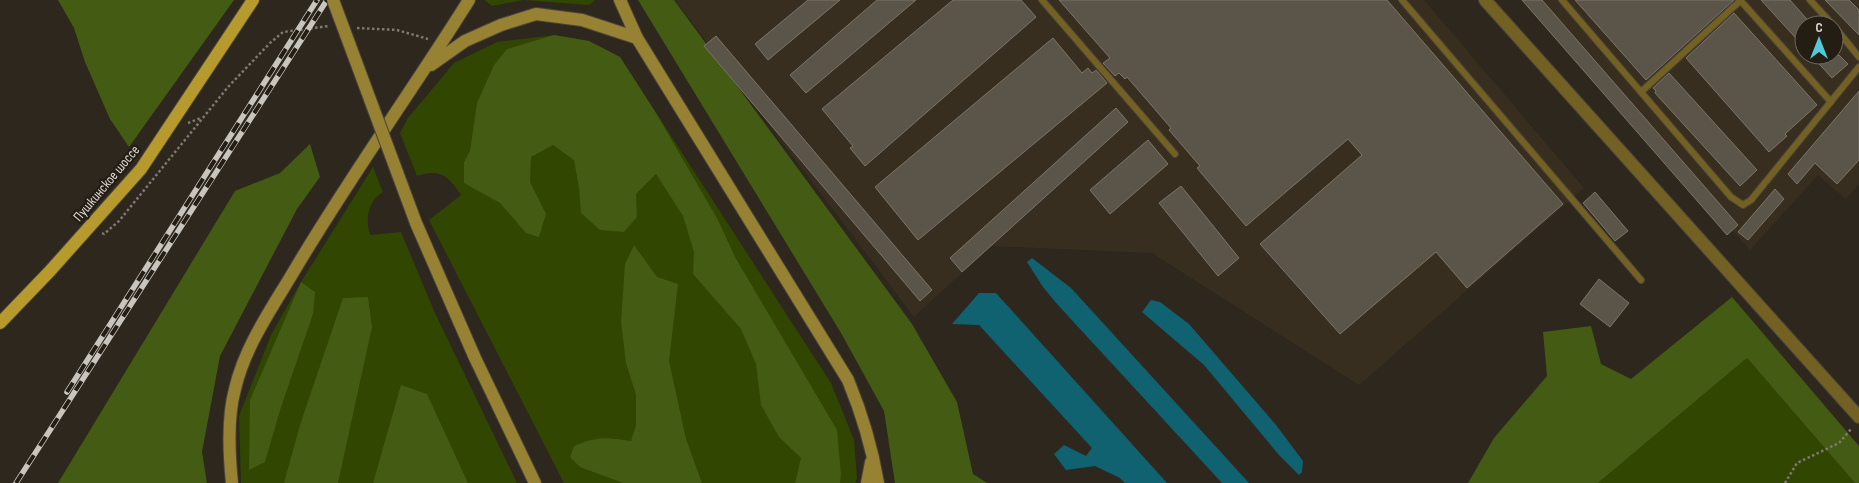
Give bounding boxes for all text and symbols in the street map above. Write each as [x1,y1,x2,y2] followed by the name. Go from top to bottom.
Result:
[1794,15,1844,65] north arrow
[1815,19,1823,36] text: С
[70,142,143,225] street label: Пушкинское шоссе

